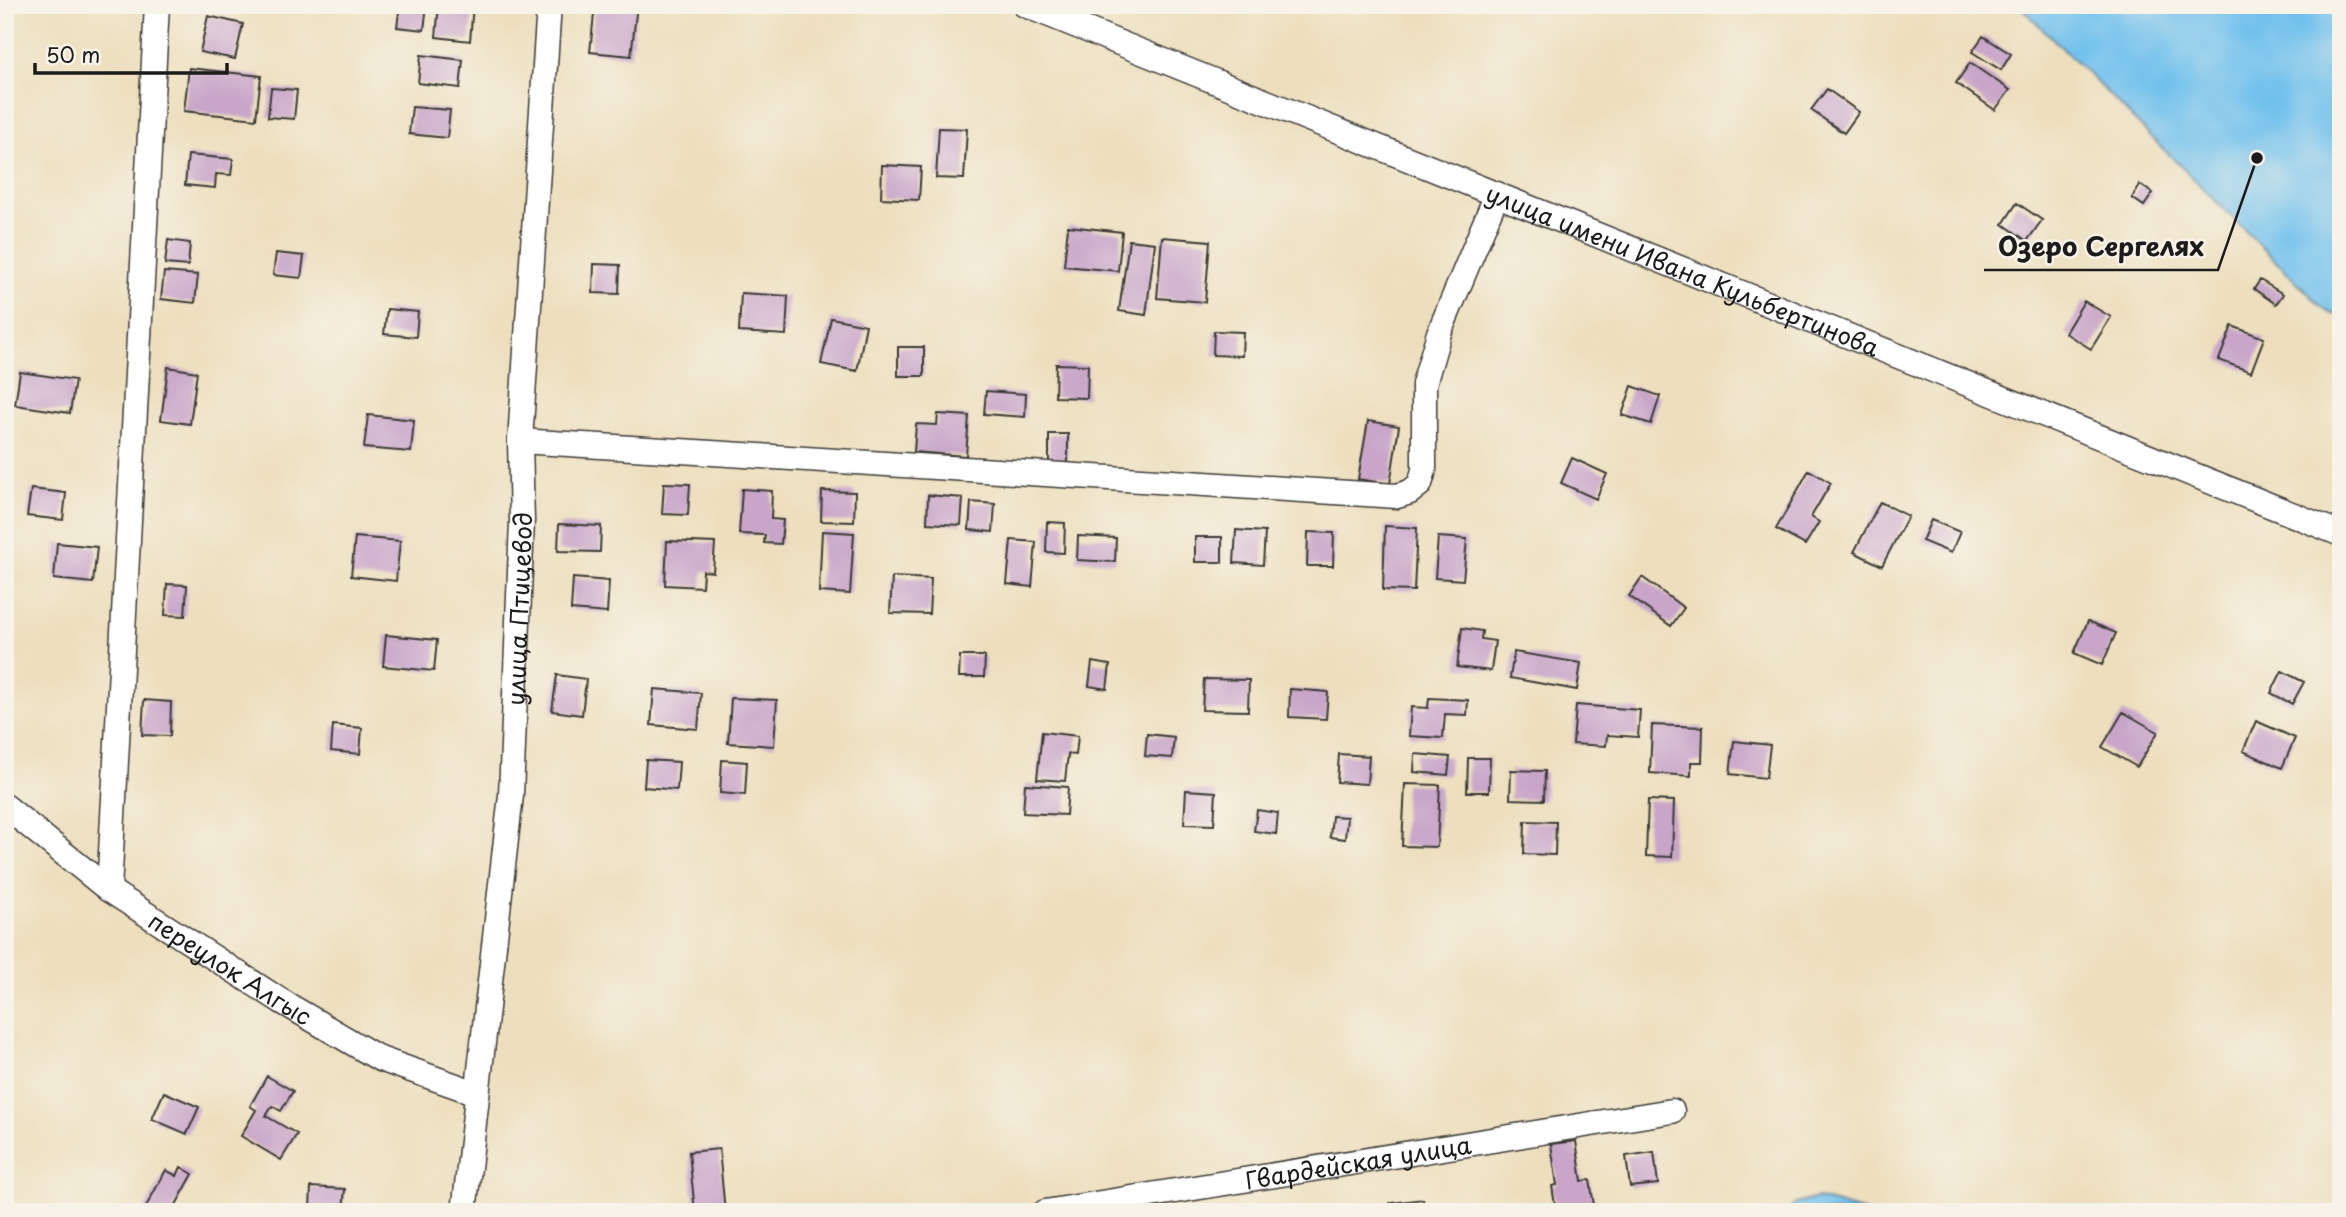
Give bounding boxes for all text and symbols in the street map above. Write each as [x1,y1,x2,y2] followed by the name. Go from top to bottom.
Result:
[35,32,228,76] scale bar
[46,38,100,70] text: 50 m
[1481,174,1885,365] street label: улица имени Ивана Кульбертинова
[1984,223,2218,270] callout: Озеро Сергелях
[1998,226,2204,265] text: Озеро Сергелях
[497,512,540,706] street label: улица Птицевод
[142,902,319,1033] street label: переулок Алгыс
[1242,1126,1474,1198] street label: Гвардейская улица

